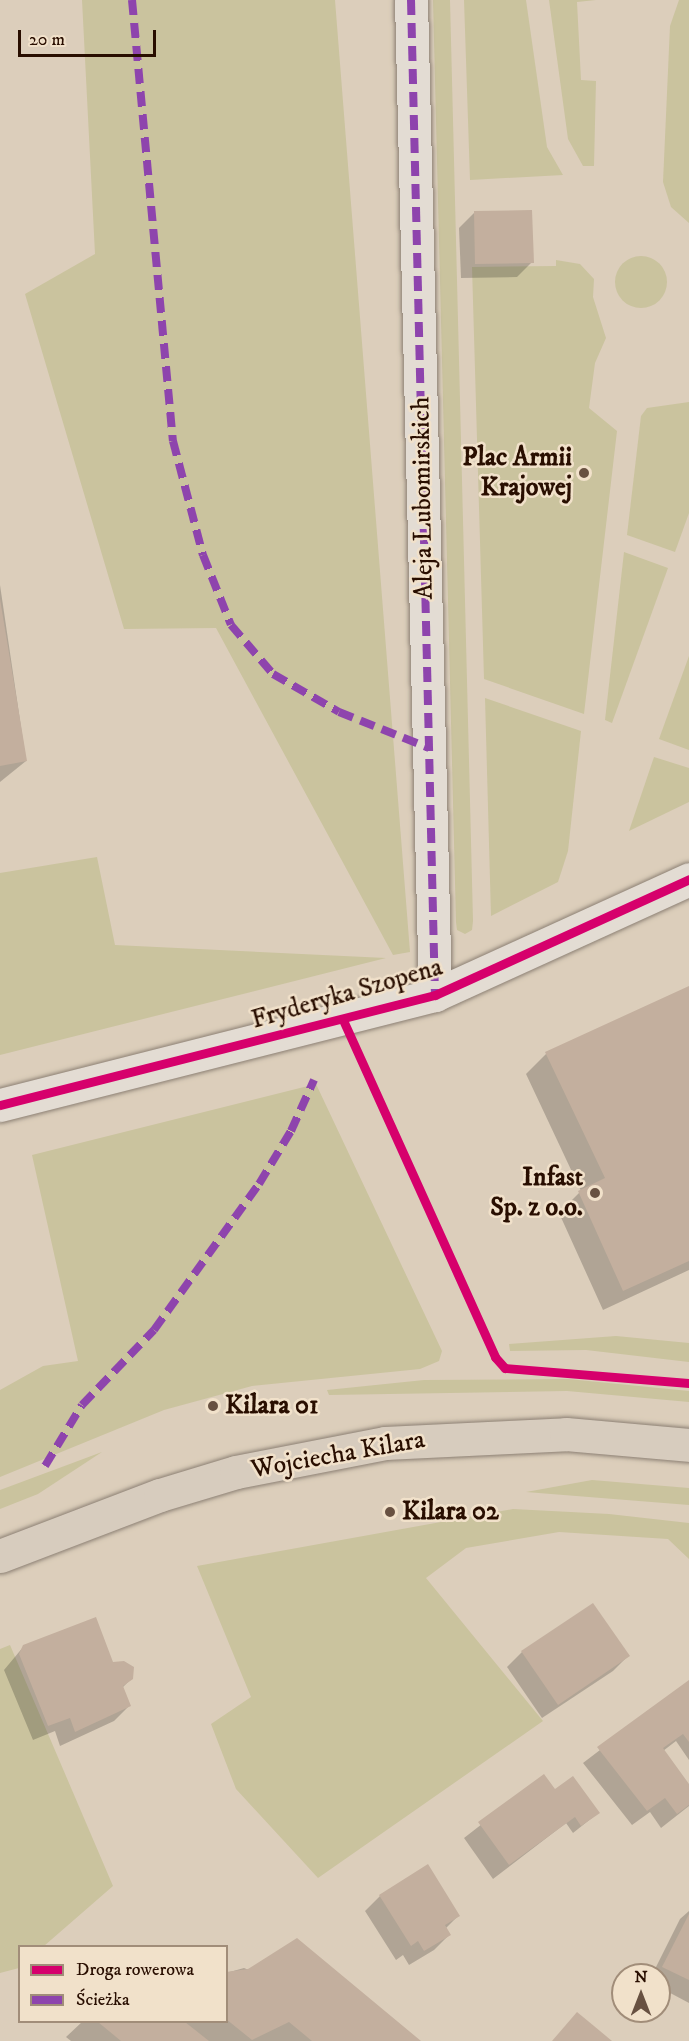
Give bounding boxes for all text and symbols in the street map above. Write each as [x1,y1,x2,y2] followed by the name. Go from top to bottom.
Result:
[21,18,159,56] scale bar
[29,29,65,51] text: 20 m
[406,396,440,600] street label: Aleja Lubomirskich
[462,442,572,503] place label: Plac Armii Krajowej
[577,466,591,480] marker: Plac Armii Krajowej
[248,952,446,1036] street label: Fryderyka Szopena
[490,1162,583,1224] place label: Infast Sp. z o.o.
[588,1186,602,1200] marker: Infast Sp. z o.o.
[225,1390,319,1422] place label: Kilara 01
[206,1399,220,1413] marker: Kilara 01
[249,1424,427,1486] street label: Wojciecha Kilara
[402,1496,499,1528] place label: Kilara 02
[383,1505,397,1519] marker: Kilara 02
[18,1945,228,2023] legend
[76,1959,194,1981] text: Droga rowerowa
[611,1963,671,2023] north arrow
[634,1967,648,1987] text: N
[76,1989,130,2011] text: Ścieżka

